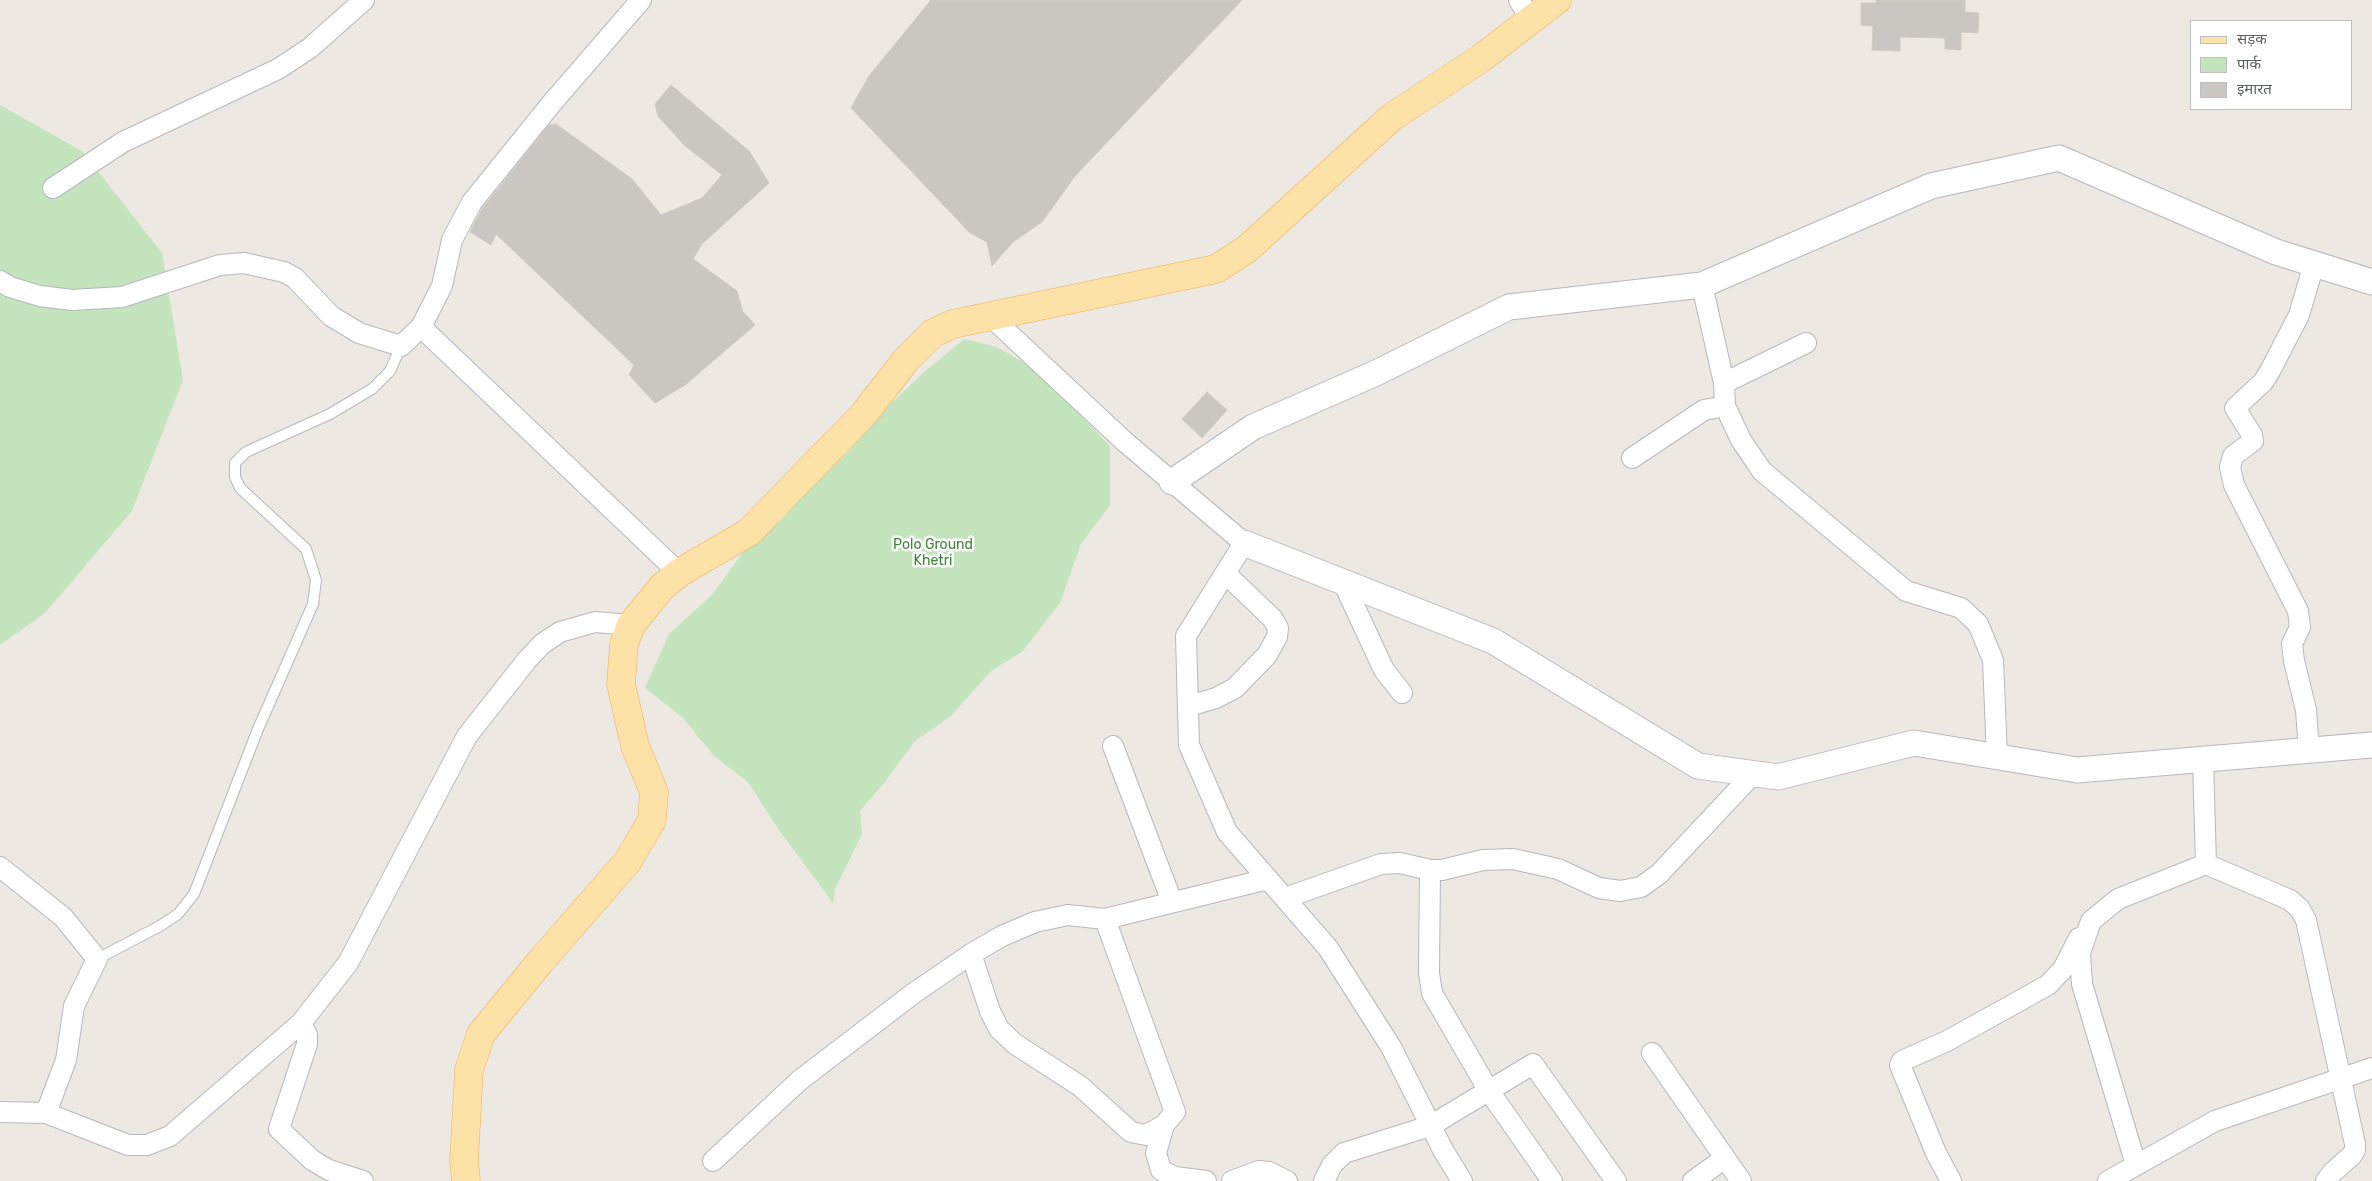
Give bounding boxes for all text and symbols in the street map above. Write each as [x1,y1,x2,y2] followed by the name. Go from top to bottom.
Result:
[2190,20,2352,110] legend
[2237,30,2267,48] text: सड़क
[2237,55,2261,73] text: पार्क
[2237,80,2272,98] text: इमारत
[893,537,973,570] park label: Polo Ground Khetri

